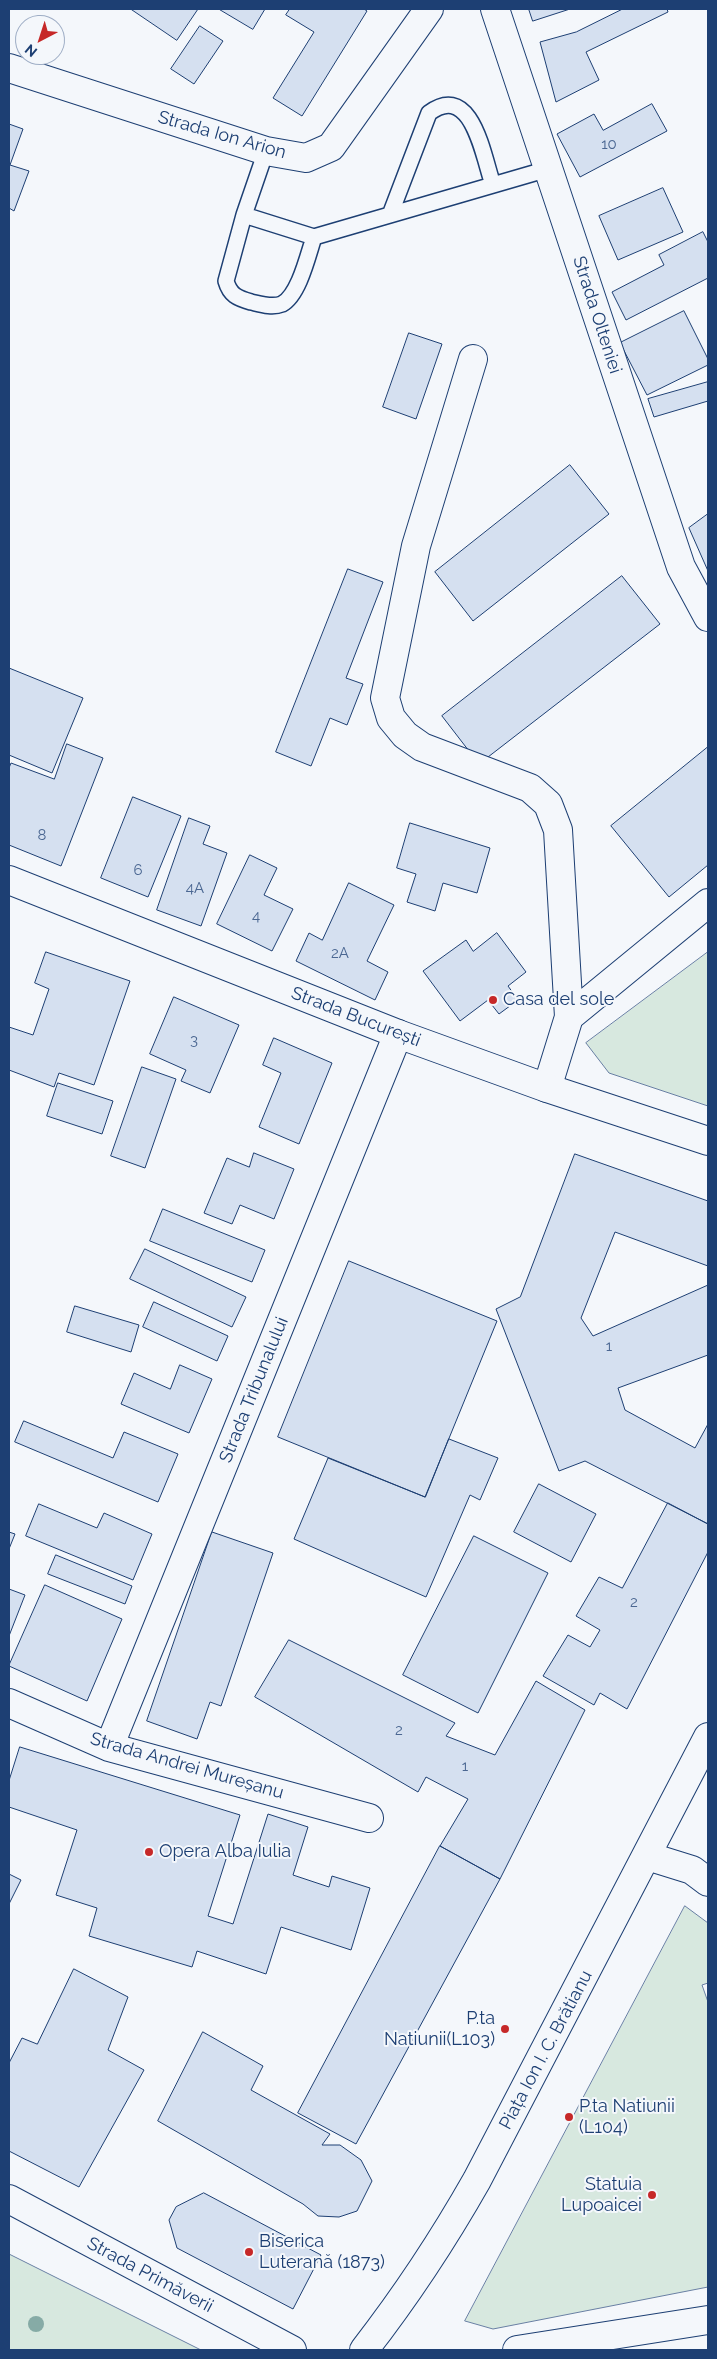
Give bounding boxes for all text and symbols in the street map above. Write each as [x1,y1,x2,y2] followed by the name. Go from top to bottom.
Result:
[15,15,65,65] north arrow
[22,41,40,60] text: N
[155,106,289,164] street label: Strada Ion Arion
[601,135,617,153] house number: 10
[568,254,626,376] street label: Strada Olteniei
[38,826,46,844] house number: 8
[133,861,143,879] house number: 6
[186,879,204,897] house number: 4A
[252,907,260,925] house number: 4
[331,944,349,962] house number: 2A
[288,982,424,1052] street label: Strada București
[503,989,614,1011] place label: Casa del sole
[487,994,499,1006] marker: Casa del sole
[190,1031,198,1049] house number: 3
[215,1314,293,1466] street label: Strada Tribunalului
[606,1337,612,1355] house number: 1
[630,1593,638,1611] house number: 2
[395,1721,403,1739] house number: 2
[88,1728,286,1804] street label: Strada Andrei Mureșanu
[462,1757,468,1775] house number: 1
[159,1841,291,1863] place label: Opera Alba Iulia
[143,1846,155,1858] marker: Opera Alba Iulia
[495,1967,597,2133] street label: Piața Ion I. C. Brătianu
[384,2008,495,2050] place label: P.ta Natiunii(L103)
[499,2023,511,2035] marker: P.ta Natiunii(L103)
[579,2096,675,2138] place label: P.ta Natiunii (L104)
[563,2111,575,2123] marker: P.ta Natiunii (L104)
[561,2174,642,2216] place label: Statuia Lupoaicei
[646,2189,658,2201] marker: Statuia Lupoaicei
[259,2231,385,2274] place label: Biserica Luterană (1873)
[83,2233,217,2317] street label: Strada Primăverii
[243,2246,255,2258] marker: Biserica Luterană (1873)

